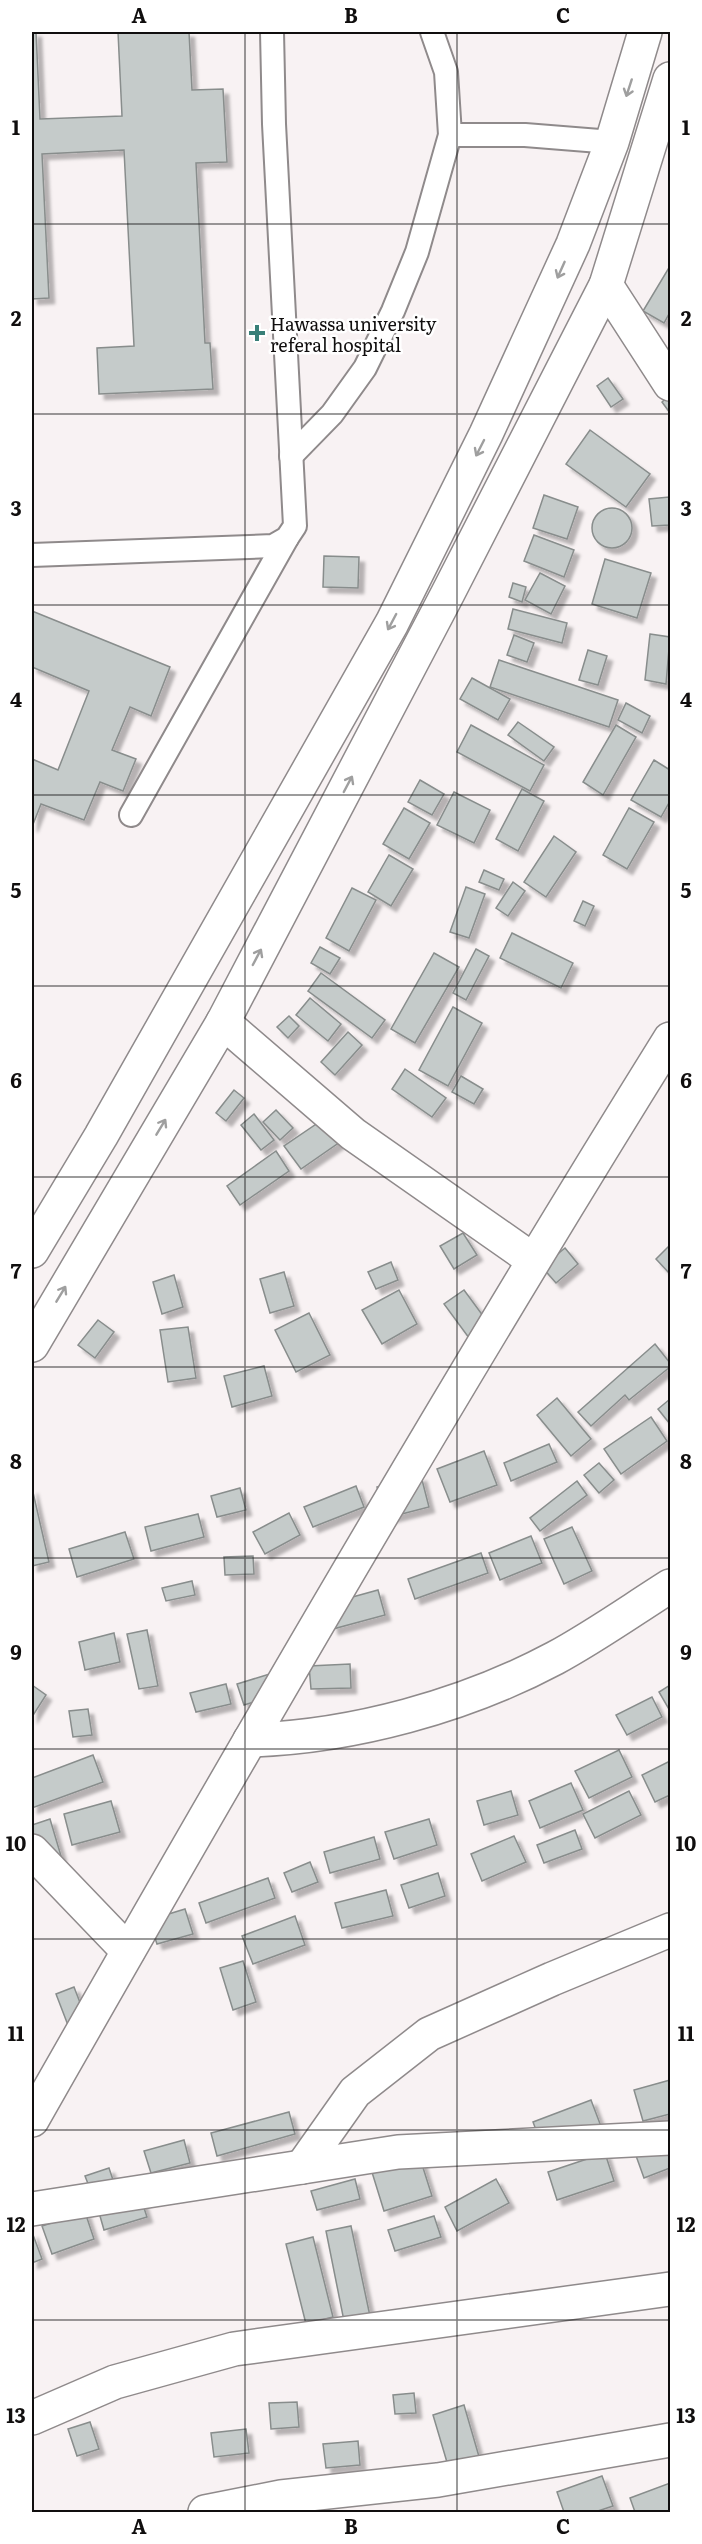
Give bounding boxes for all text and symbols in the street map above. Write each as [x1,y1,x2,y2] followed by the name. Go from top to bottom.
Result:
[131,0,147,29] text: A
[344,0,358,29] text: B
[556,0,570,29] text: C
[623,78,634,97] one-way arrow
[12,111,20,141] text: 1
[682,111,690,141] text: 1
[554,261,566,279] one-way arrow
[11,302,22,332] text: 2
[681,302,692,332] text: 2
[270,310,437,358] place label: Hawassa university referal hospital
[248,324,266,342] marker: Hawassa university referal hospital
[473,438,485,456] one-way arrow
[10,492,22,522] text: 3
[680,492,692,522] text: 3
[386,612,397,630] one-way arrow
[10,683,22,713] text: 4
[680,683,692,713] text: 4
[343,776,354,794] one-way arrow
[11,874,22,904] text: 5
[681,874,692,904] text: 5
[251,949,263,966] one-way arrow
[10,1064,22,1094] text: 6
[680,1064,692,1094] text: 6
[155,1119,167,1136] one-way arrow
[11,1255,22,1285] text: 7
[681,1255,692,1285] text: 7
[56,1286,68,1303] one-way arrow
[10,1445,22,1475] text: 8
[680,1445,692,1475] text: 8
[10,1636,22,1666] text: 9
[680,1636,692,1666] text: 9
[6,1827,26,1857] text: 10
[676,1827,696,1857] text: 10
[8,2017,24,2047] text: 11
[678,2017,694,2047] text: 11
[6,2208,26,2238] text: 12
[676,2208,696,2238] text: 12
[6,2399,26,2429] text: 13
[676,2399,696,2429] text: 13
[131,2510,147,2540] text: A
[344,2510,358,2540] text: B
[556,2510,570,2540] text: C

